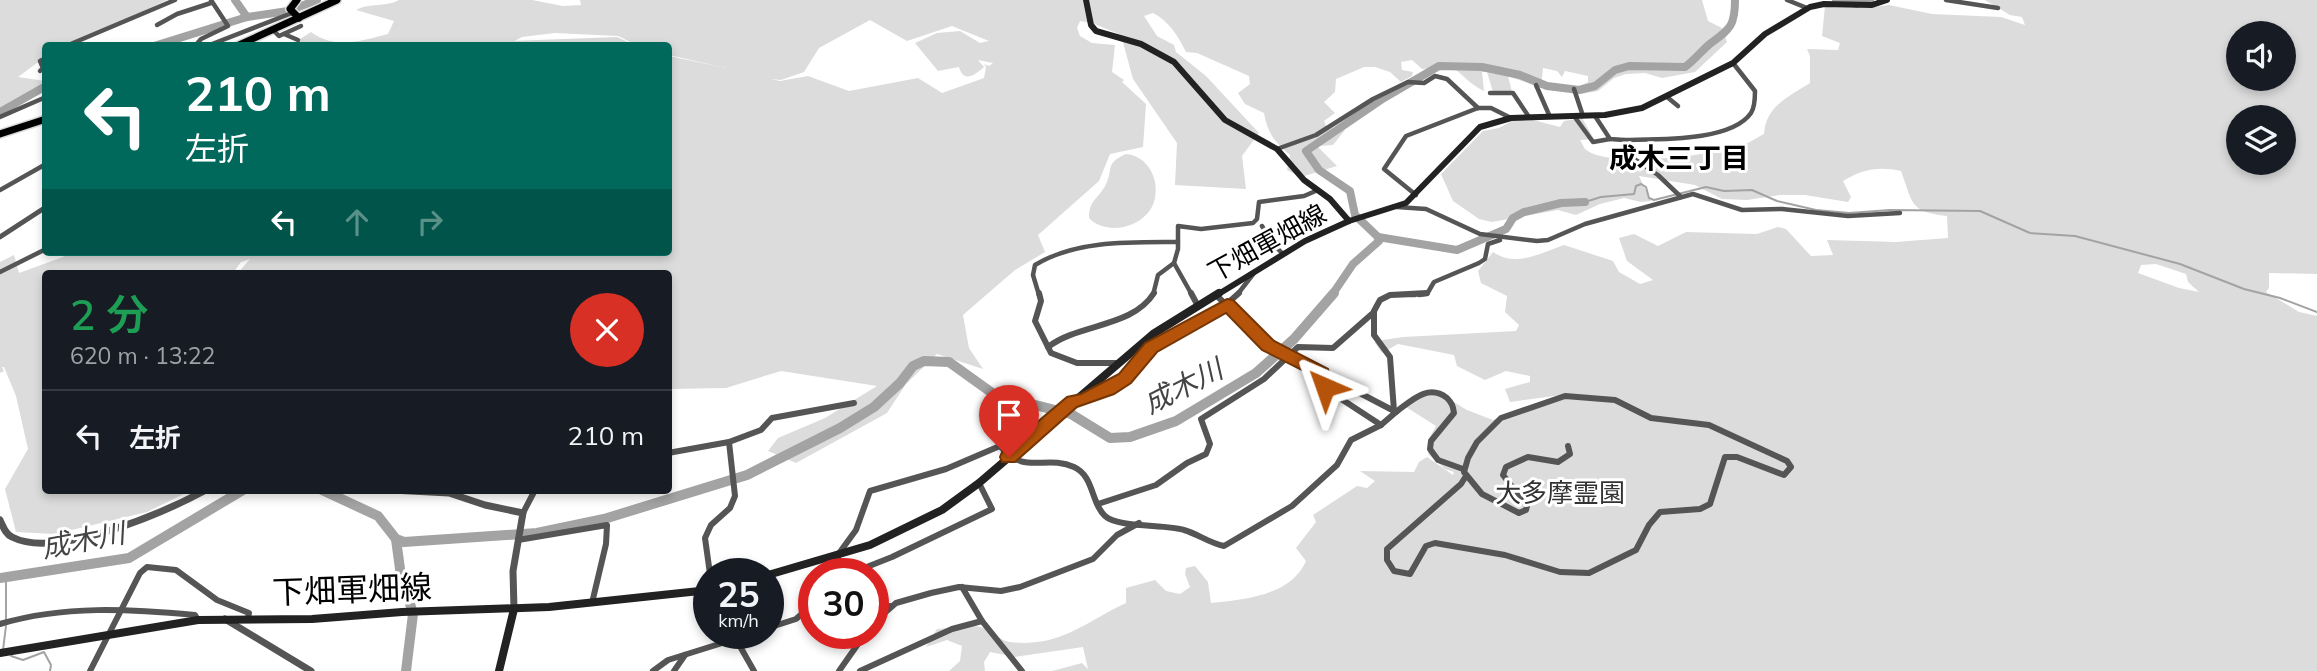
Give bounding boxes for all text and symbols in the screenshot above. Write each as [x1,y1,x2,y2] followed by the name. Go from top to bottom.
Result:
[2226,21,2296,175] map controls
[2226,21,2296,91] button: sound
[185,62,331,123] text: 210 m
[70,70,161,161] icon: left
[2226,105,2296,175] button: layers
[185,128,249,168] text: 左折
[1609,140,1749,175] district label: 成木三丁目
[1202,197,1332,289] street label: 下畑軍畑線
[265,203,303,241] icon: left
[338,203,376,241] icon: ahead
[411,203,449,241] icon: right
[70,288,148,341] text: 2 分
[570,293,644,367] button: close
[70,341,215,370] text: 620 m · 13:22
[1137,350,1231,420] water label: 成木川
[1288,350,1362,424] position arrow
[979,385,1039,457] pin
[990,396,1028,434] icon: arrive
[70,417,108,455] icon: left
[568,419,644,452] text: 210 m
[129,421,181,454] text: 左折
[1495,476,1625,509] park label: 大多摩霊園
[38,514,130,565] water label: 成木川
[798,558,889,649] speed limit sign: 30
[271,566,433,612] street label: 下畑軍畑線
[717,572,760,616] text: 25
[718,609,759,632] text: km/h

